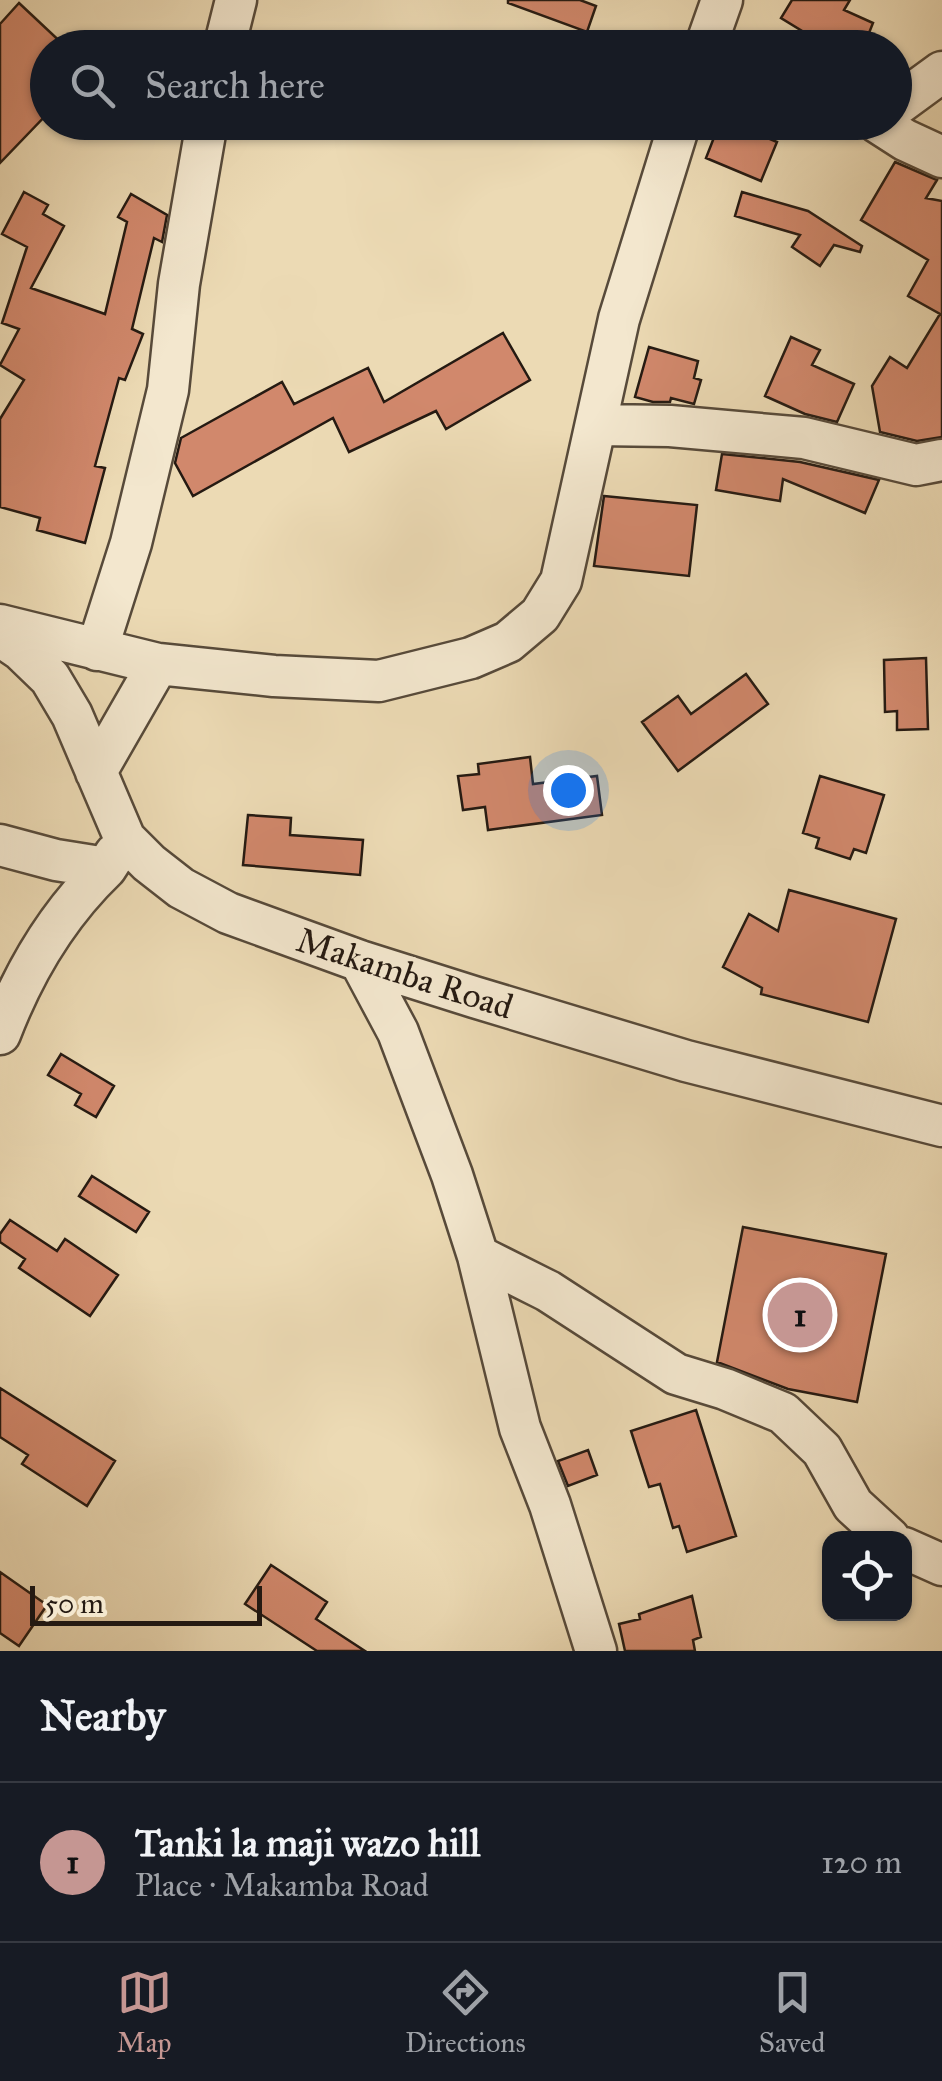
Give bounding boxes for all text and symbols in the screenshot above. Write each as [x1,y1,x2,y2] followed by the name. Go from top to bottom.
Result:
[30,30,912,140] search box
[65,58,120,113] icon: search
[145,62,325,108] text: Search here
[543,765,594,816] your location
[291,918,519,1029] street label: Makamba Road
[768,1278,832,1352] pin: 1
[822,1531,912,1621] map controls
[822,1531,912,1621] button: locate
[30,1581,262,1626] scale bar
[45,1586,104,1621] text: 50 m
[40,1690,165,1742] text: Nearby
[135,1820,480,1866] text: Tanki la maji wazo hill
[66,1843,79,1882] text: 1
[821,1843,902,1882] text: 120 m
[135,1866,429,1905] text: Place · Makamba Road
[117,1965,172,2060] tab: Map
[405,1965,526,2060] tab: Directions
[759,1965,825,2060] tab: Saved

